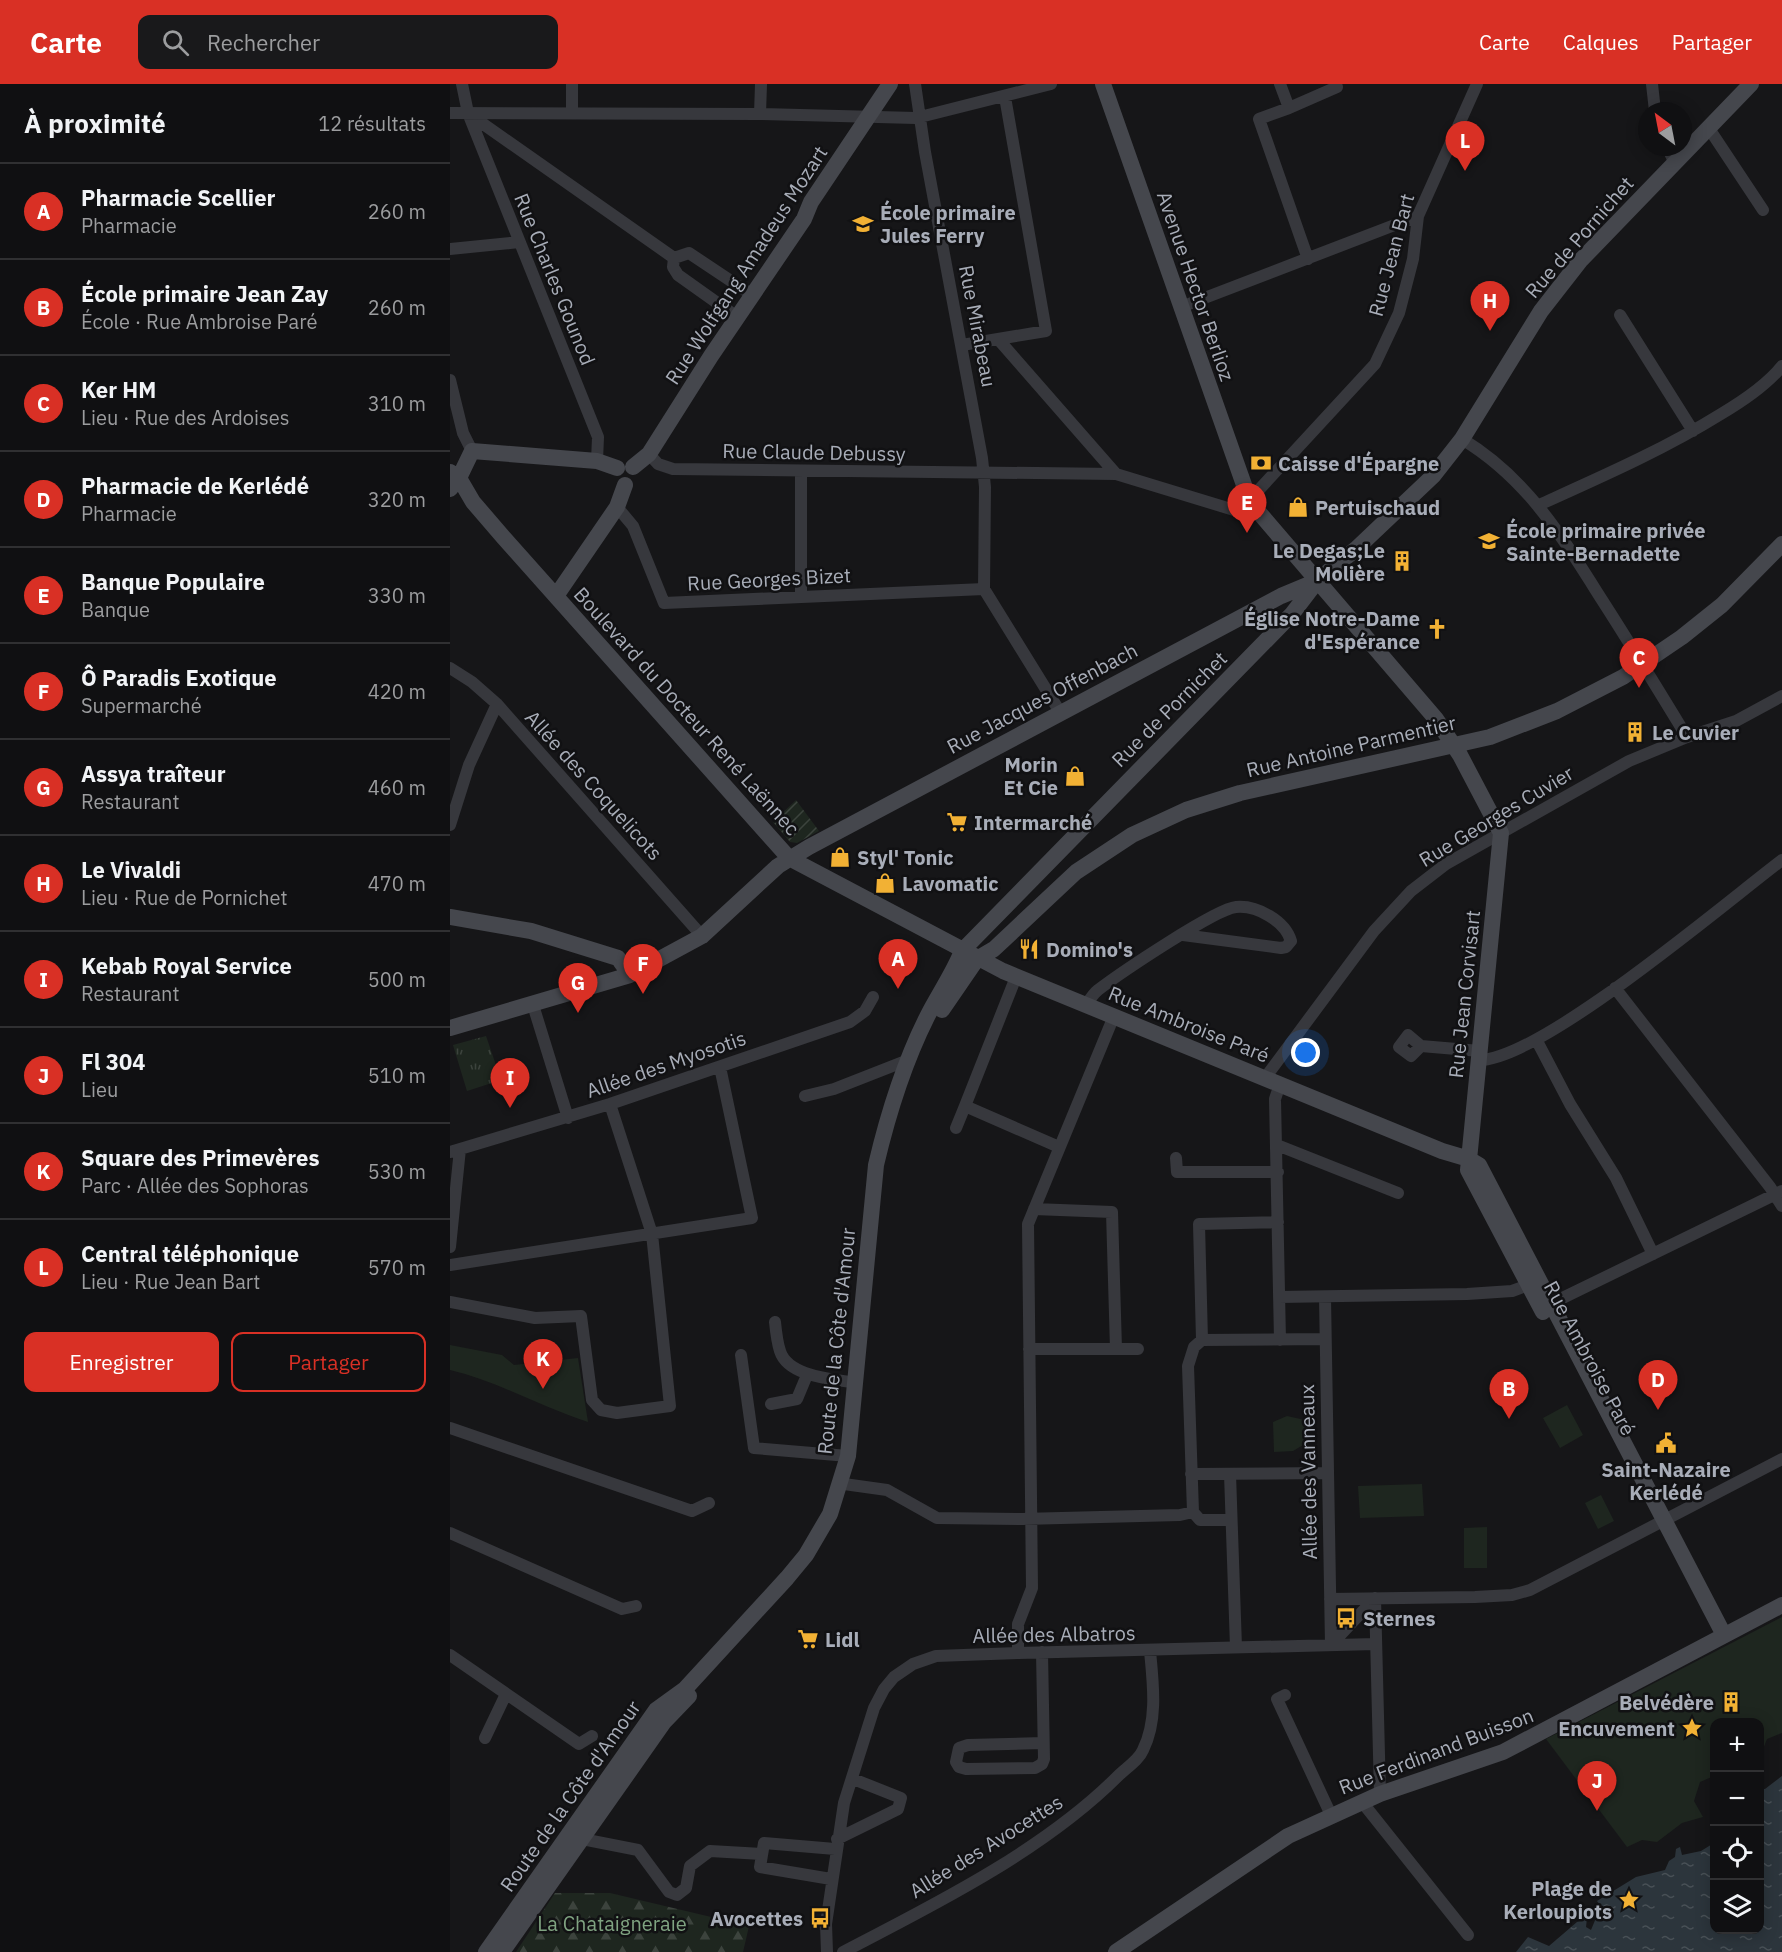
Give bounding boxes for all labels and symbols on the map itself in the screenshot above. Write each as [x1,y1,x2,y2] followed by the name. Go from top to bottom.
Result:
[1638,102,1692,156] north arrow
[1446,122,1484,171] pin: L
[659,141,833,389] street label: Rue Wolfgang Amadeus Mozart
[1519,170,1639,304] street label: Rue de Pornichet
[1151,187,1241,385] street label: Avenue Hector Berlioz
[508,189,602,369] street label: Rue Charles Gounod
[1362,191,1420,319] street label: Rue Jean Bart
[880,199,1016,249] place label: École primaire Jules Ferry
[851,212,875,236] school or university icon: École primaire Jules Ferry
[953,263,1003,389] street label: Rue Mirabeau
[1470,282,1510,331] pin: H
[722,437,906,467] street label: Rue Claude Debussy
[1278,450,1439,477] place label: Caisse d'Épargne
[1249,451,1273,475] bank icon: Caisse d'Épargne
[1228,484,1266,533] pin: E
[1315,494,1440,521] place label: Pertuischaud
[1286,495,1310,519] shop icon: Pertuischaud
[1506,517,1705,567] place label: École primaire privée Sainte-Bernadette
[1477,529,1501,553] school or university icon: École primaire privée Sainte-Bernadette
[1273,537,1385,587] place label: Le Degas;Le Molière
[1390,549,1414,573] building icon: Le Degas;Le Molière
[686,561,852,597] street label: Rue Georges Bizet
[568,581,806,841] street label: Boulevard du Docteur René Laënnec
[1244,605,1420,655] place label: Église Notre-Dame d'Espérance
[1425,617,1449,641] church icon: Église Notre-Dame d'Espérance
[942,636,1142,760] street label: Rue Jacques Offenbach
[1620,638,1658,688] pin: C
[1105,645,1233,773] street label: Rue de Pornichet
[519,704,669,866] street label: Allée des Coquelicots
[1244,709,1458,783] street label: Rue Antoine Parmentier
[1652,719,1739,746] place label: Le Cuvier
[1623,720,1647,744] building icon: Le Cuvier
[1004,751,1058,801] place label: Morin Et Cie
[1414,759,1578,873] street label: Rue Georges Cuvier
[1063,764,1087,788] shop icon: Morin Et Cie
[974,809,1092,836] place label: Intermarché
[945,810,969,834] supermarket icon: Intermarché
[857,844,954,871] place label: Styl' Tonic
[828,845,852,869] shop icon: Styl' Tonic
[902,870,999,897] place label: Lavomatic
[873,871,897,895] shop icon: Lavomatic
[1442,909,1486,1079] street label: Rue Jean Corvisart
[1046,936,1133,963] place label: Domino's
[1017,937,1041,961] restaurant icon: Domino's
[878,940,918,989] pin: A
[624,944,662,994] pin: F
[558,964,598,1013] pin: G
[1104,979,1274,1069] street label: Rue Ambroise Paré
[582,1024,750,1104] street label: Allée des Myosotis
[1291,1038,1320,1067] your location
[490,1058,530,1108] pin: I
[811,1226,861,1456] street label: Route de la Côte d'Amour
[1538,1276,1642,1440] street label: Rue Ambroise Paré
[524,1340,562,1389] pin: K
[1638,1360,1678,1410] pin: D
[1490,1370,1528,1419] pin: B
[1293,1384,1323,1560] street label: Allée des Vanneaux
[1654,1431,1678,1455] public building icon: Saint-Nazaire Kerlédé
[1601,1456,1731,1506] place label: Saint-Nazaire Kerlédé
[1363,1605,1436,1632] place label: Sternes
[1334,1606,1358,1630] bus stop icon: Sternes
[972,1619,1136,1649] street label: Allée des Albatros
[825,1626,860,1653] place label: Lidl
[796,1627,820,1651] supermarket icon: Lidl
[1619,1689,1714,1716] place label: Belvédère
[1719,1690,1743,1714] building icon: Belvédère
[494,1695,646,1897] street label: Route de la Côte d'Amour
[1335,1701,1537,1801] street label: Rue Ferdinand Buisson
[1558,1715,1675,1742] place label: Encuvement
[1680,1716,1704,1740] place icon: Encuvement
[1578,1762,1616,1811] pin: J
[904,1788,1068,1904] street label: Allée des Avocettes
[1503,1875,1612,1925] place label: Plage de Kerloupiots
[1617,1888,1641,1912] place icon: Plage de Kerloupiots
[710,1905,803,1932] place label: Avocettes
[808,1906,832,1930] bus stop icon: Avocettes
[537,1910,687,1937] park label: La Chataigneraie

